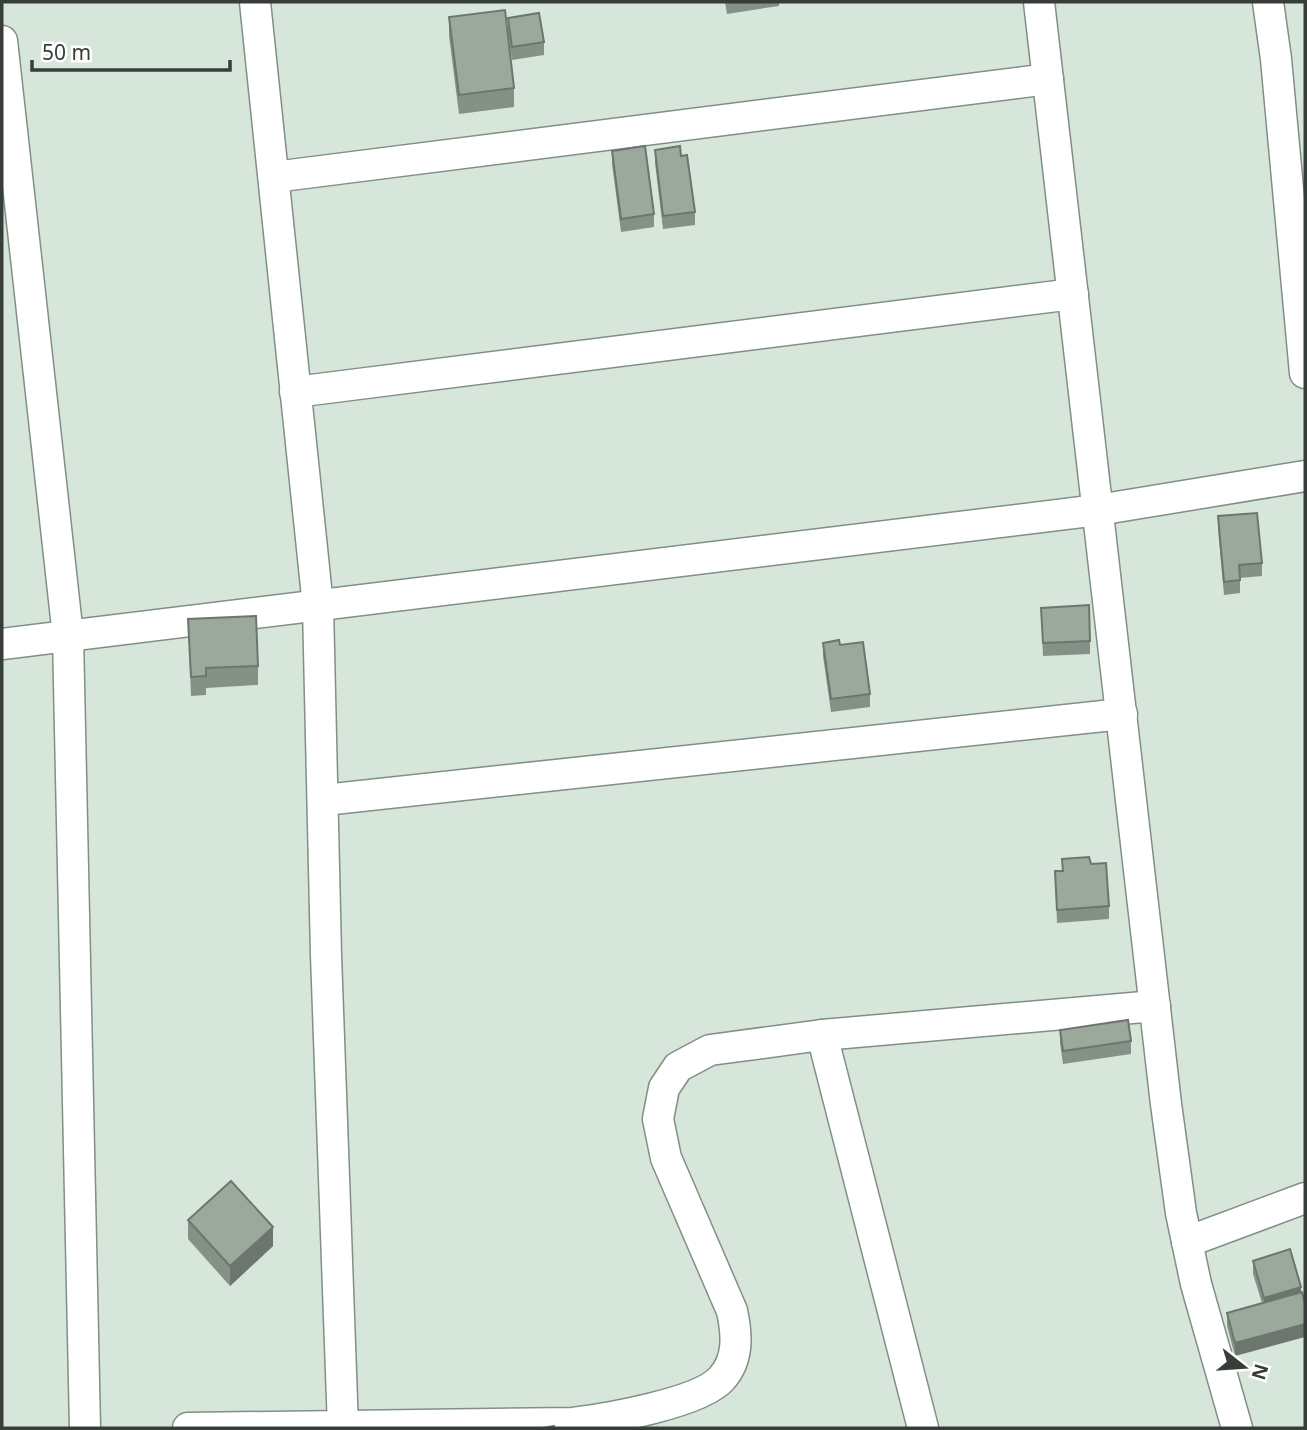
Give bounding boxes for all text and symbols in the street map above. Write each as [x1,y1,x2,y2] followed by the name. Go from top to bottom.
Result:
[32,28,229,72] scale bar
[42,38,91,66] text: 50 m
[1209,1332,1279,1402] north arrow
[1246,1361,1275,1383] text: N

